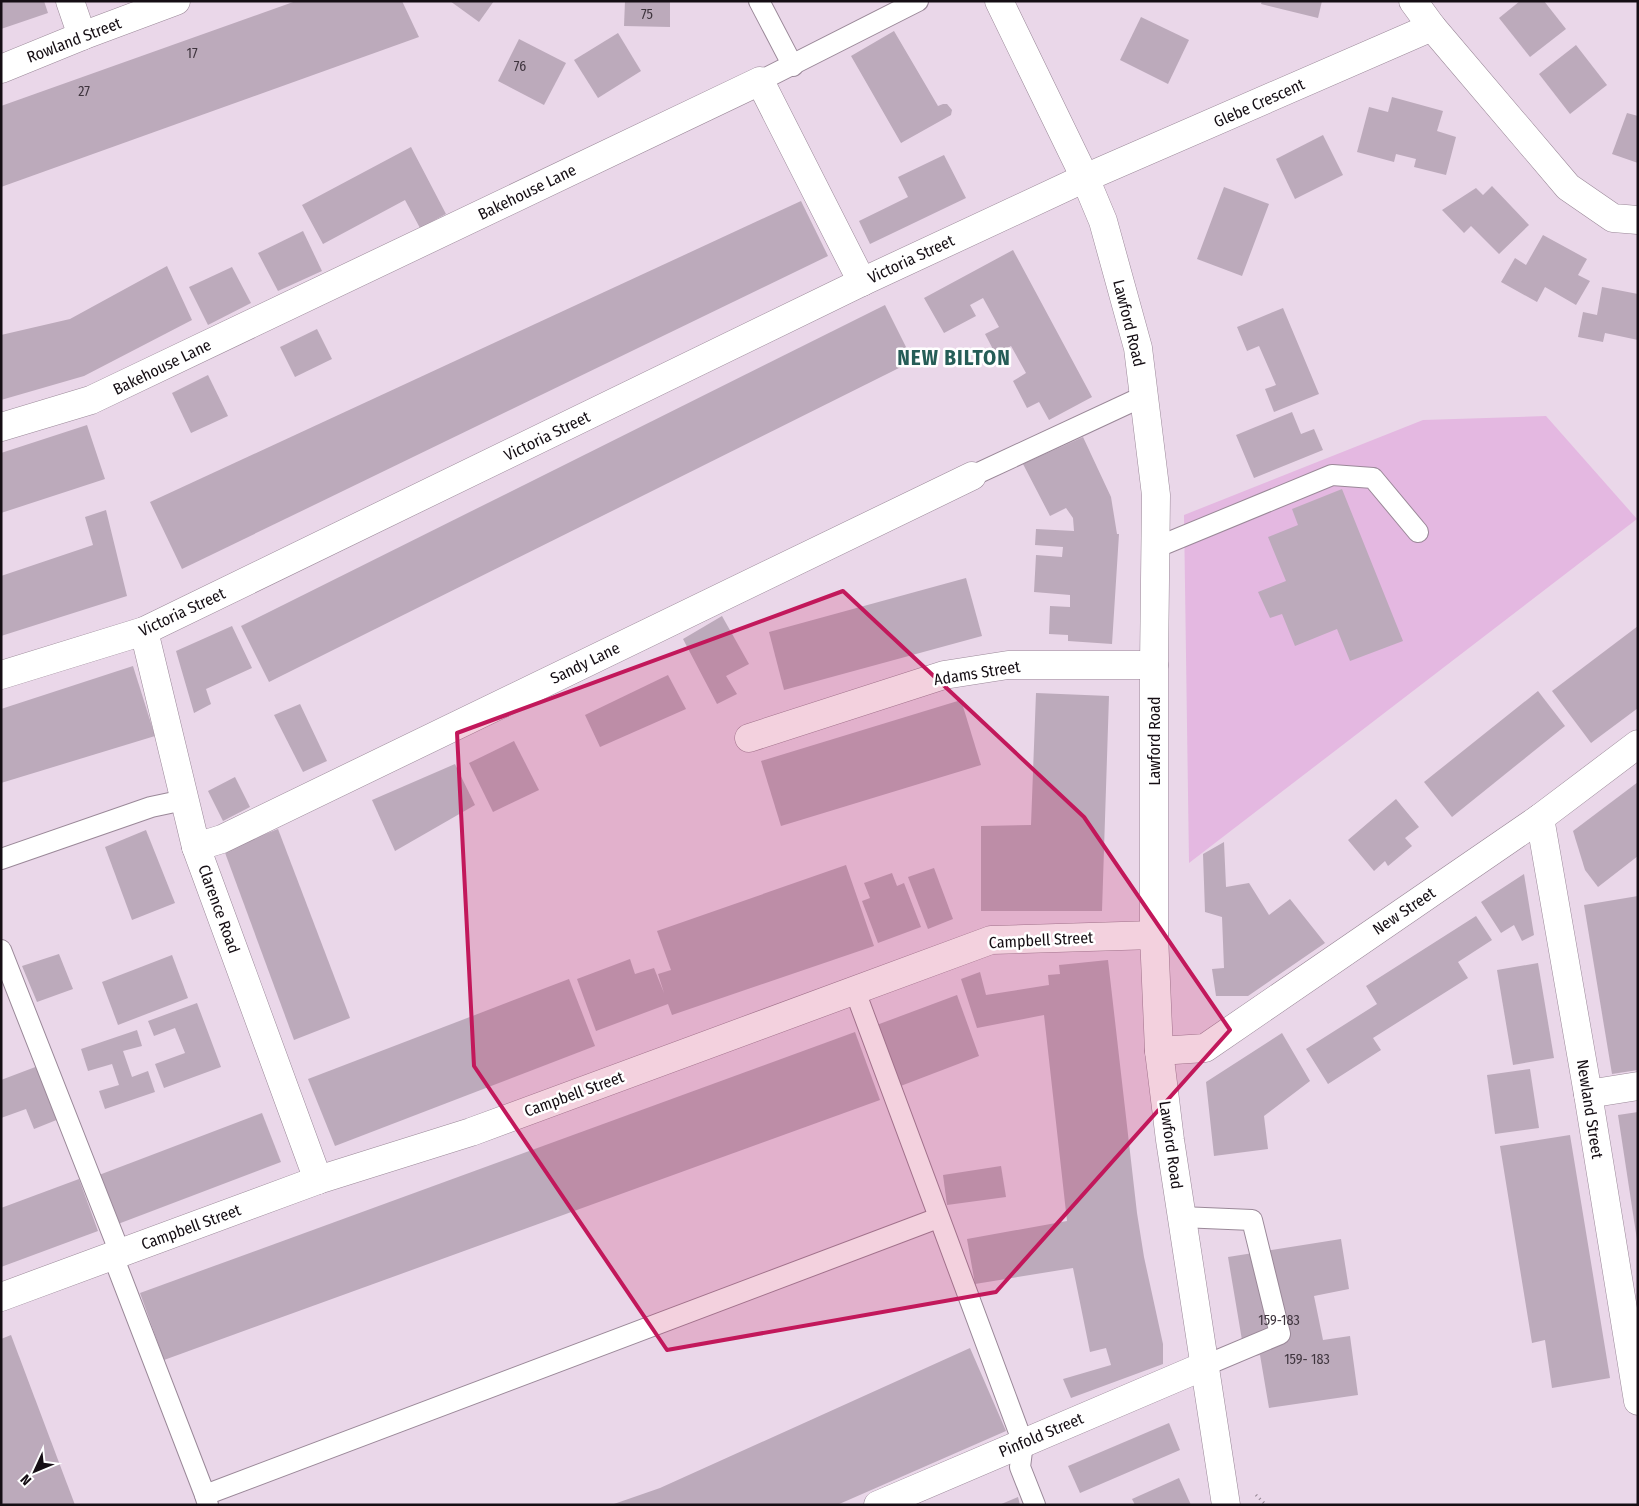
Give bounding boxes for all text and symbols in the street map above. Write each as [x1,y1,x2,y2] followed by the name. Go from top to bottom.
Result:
[641,6,653,23] house number: 75
[24,13,125,67] street label: Rowland Street
[186,45,198,62] house number: 17
[514,58,526,75] house number: 76
[1211,74,1308,131] street label: Glebe Crescent
[78,83,90,100] house number: 27
[475,160,579,224] street label: Bakehouse Lane
[865,230,958,287] street label: Victoria Street
[1109,278,1149,368] street label: Lawford Road
[110,335,214,399] street label: Bakehouse Lane
[897,345,1011,371] district label: NEW BILTON
[501,407,594,465] street label: Victoria Street
[136,583,229,640] street label: Victoria Street
[547,638,623,688] street label: Sandy Lane
[933,657,1022,689] street label: Adams Street
[1145,696,1164,786] street label: Lawford Road
[194,862,244,956] street label: Clarence Road
[1369,883,1439,939] street label: New Street
[988,928,1094,952] street label: Campbell Street
[1573,1058,1607,1161] street label: Newland Street
[522,1067,627,1121] street label: Campbell Street
[1155,1100,1187,1190] street label: Lawford Road
[139,1200,244,1254] street label: Campbell Street
[1258,1312,1300,1329] house number: 159-183
[1284,1351,1330,1368] house number: 159- 183
[996,1408,1087,1461] street label: Pinfold Street
[10,1446,60,1496] north arrow
[17,1471,35,1489] text: N

